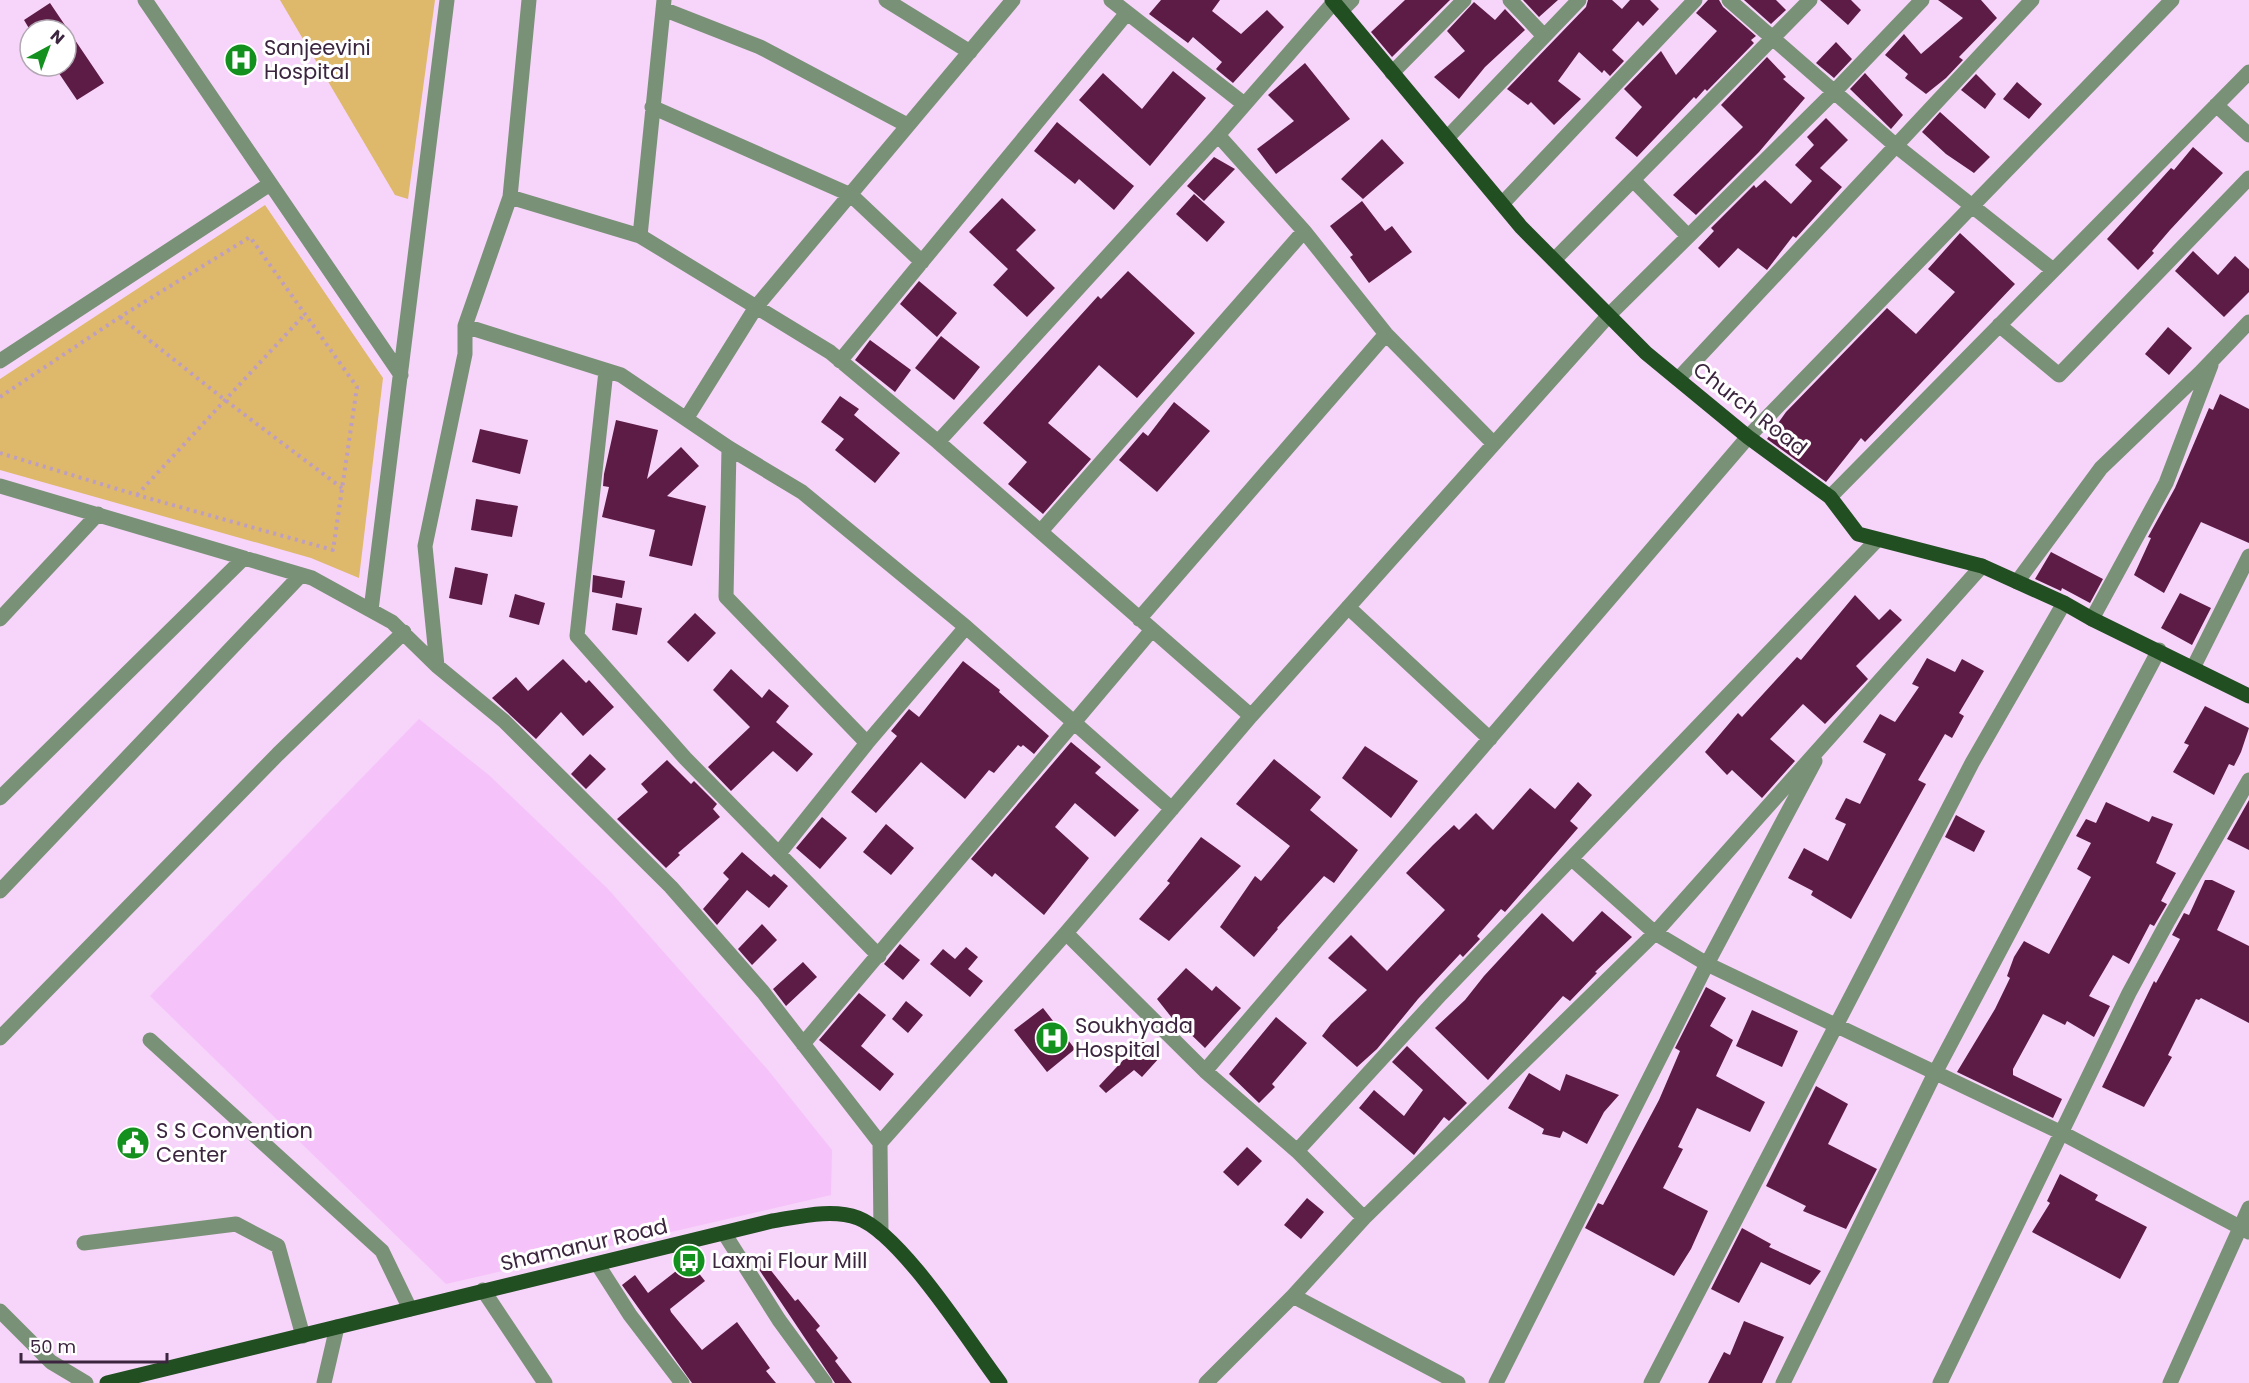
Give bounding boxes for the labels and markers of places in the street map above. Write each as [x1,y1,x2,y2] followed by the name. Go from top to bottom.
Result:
[264,33,371,86] place label: Sanjeevini Hospital
[223,42,259,78] hospital icon: Sanjeevini Hospital
[1075,1011,1193,1064] place label: Soukhyada Hospital
[1034,1020,1070,1056] hospital icon: Soukhyada Hospital
[156,1116,313,1169] place label: S S Convention Center
[115,1125,151,1161] public building icon: S S Convention Center
[671,1243,707,1279] bus stop icon: Laxmi Flour Mill
[712,1246,867,1275] place label: Laxmi Flour Mill

